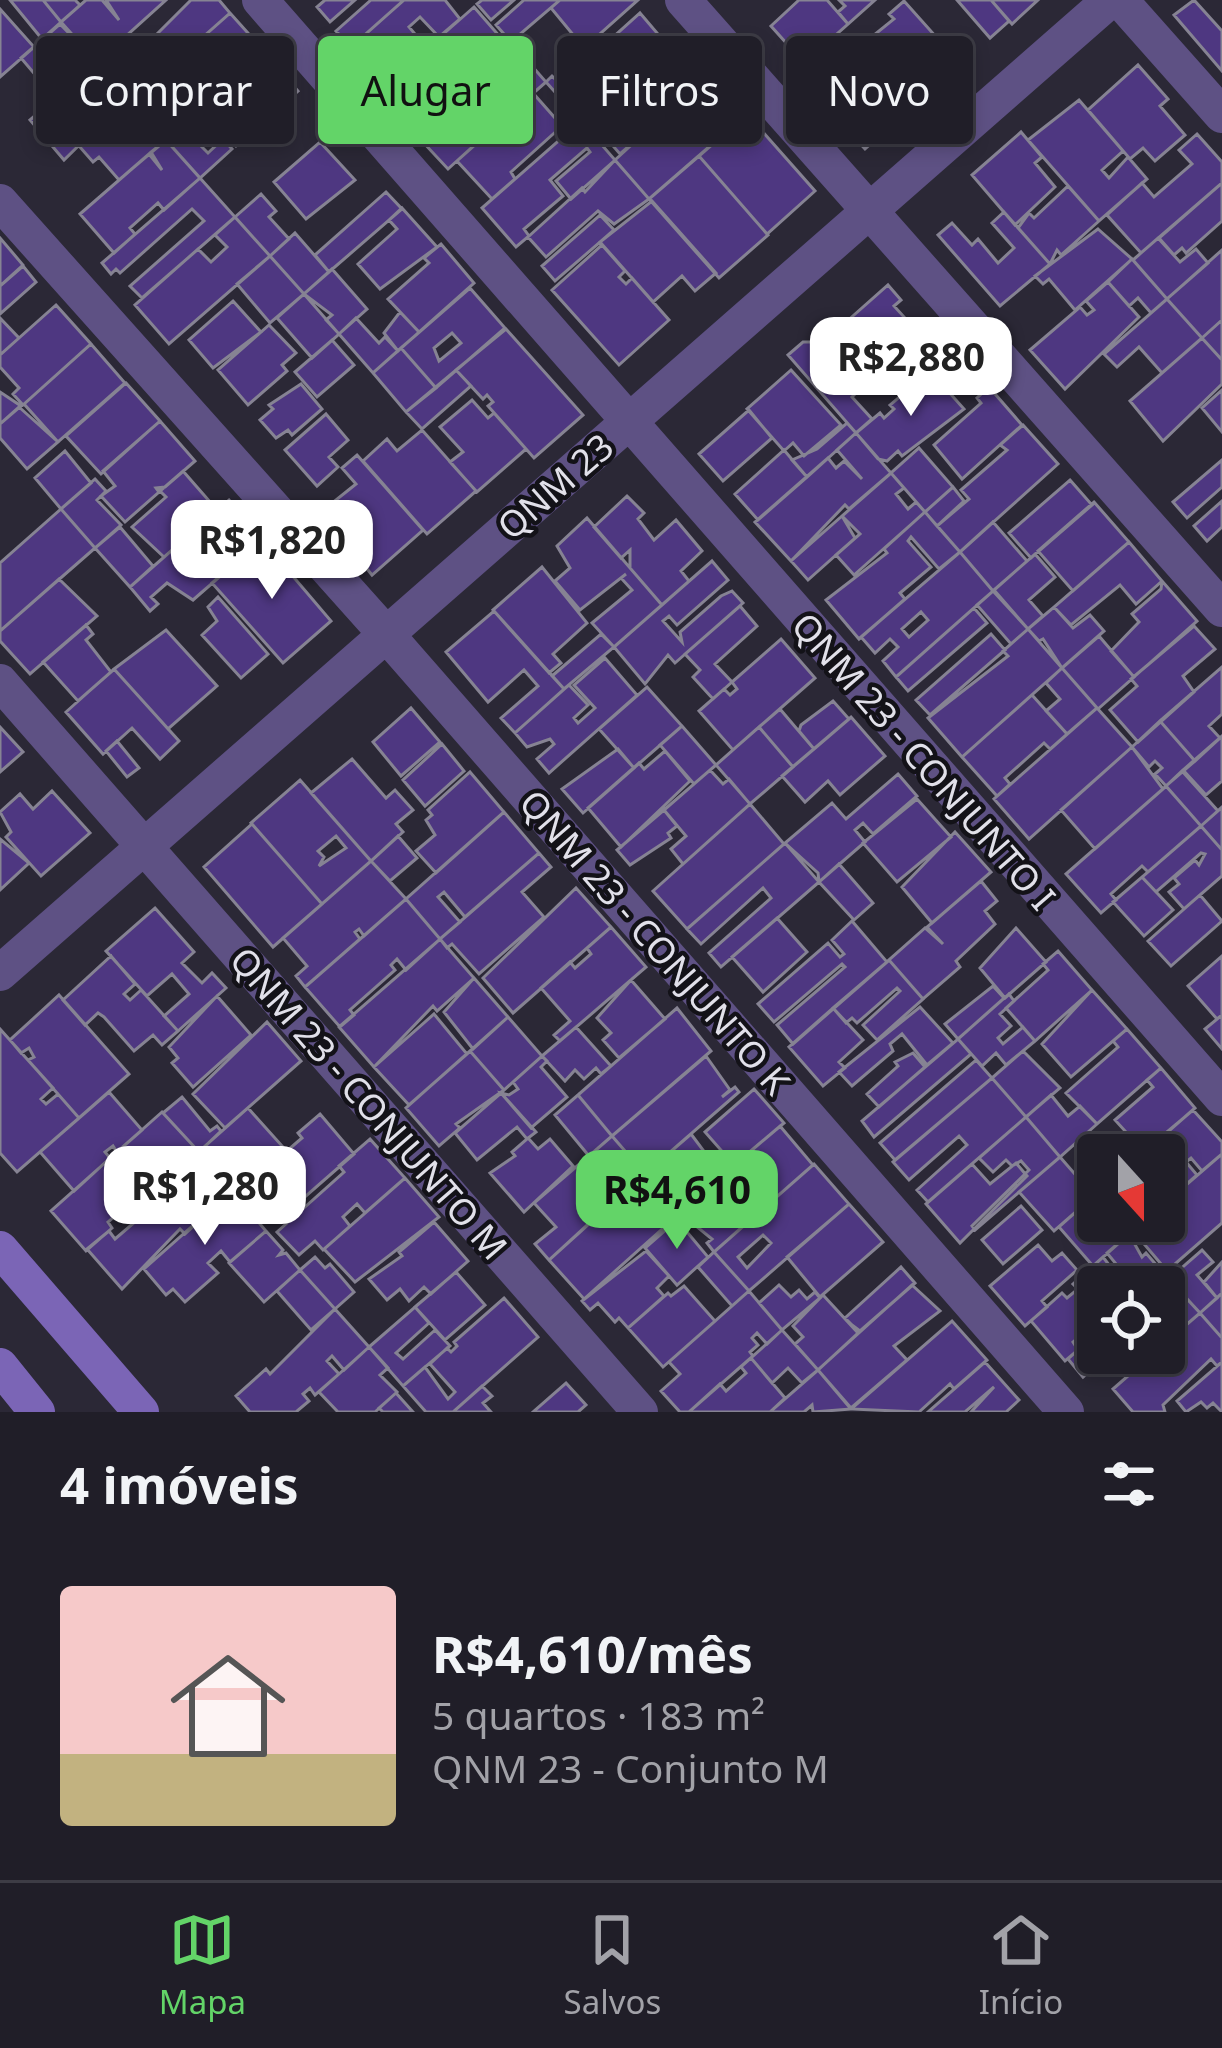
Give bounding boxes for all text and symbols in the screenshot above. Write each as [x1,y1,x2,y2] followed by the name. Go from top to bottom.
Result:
[36,36,294,144] chip: Comprar
[318,36,533,144] chip: Alugar
[557,36,762,144] chip: Filtros
[786,36,973,144] chip: Novo
[800,317,1022,419] pin: R$2,880
[837,329,985,382] text: R$2,880
[487,422,623,550] street label: QNM 23
[161,500,383,602] pin: R$1,820
[198,512,346,565] text: R$1,820
[781,602,1067,920] street label: QNM 23 - CONJUNTO I
[509,779,802,1105] street label: QNM 23 - CONJUNTO K
[219,936,519,1270] street label: QNM 23 - CONJUNTO M
[1077,1134,1185,1242] north arrow
[1077,1134,1185,1374] map controls
[94,1146,316,1248] pin: R$1,280
[566,1150,788,1252] pin: R$4,610
[131,1158,279,1211] text: R$1,280
[603,1162,751,1215] text: R$4,610
[1077,1266,1185,1374] button: locate
[60,1449,299,1519] text: 4 imóveis
[1096,1451,1162,1517] icon: filters
[432,1618,753,1688] text: R$4,610/mês
[156,1634,300,1778] icon: home
[432,1688,765,1741] text: 5 quartos · 183 m²
[432,1741,829,1794] text: QNM 23 - Conjunto M
[159,1907,246,2024] tab: Mapa
[564,1907,661,2024] tab: Salvos
[979,1907,1063,2024] tab: Início

